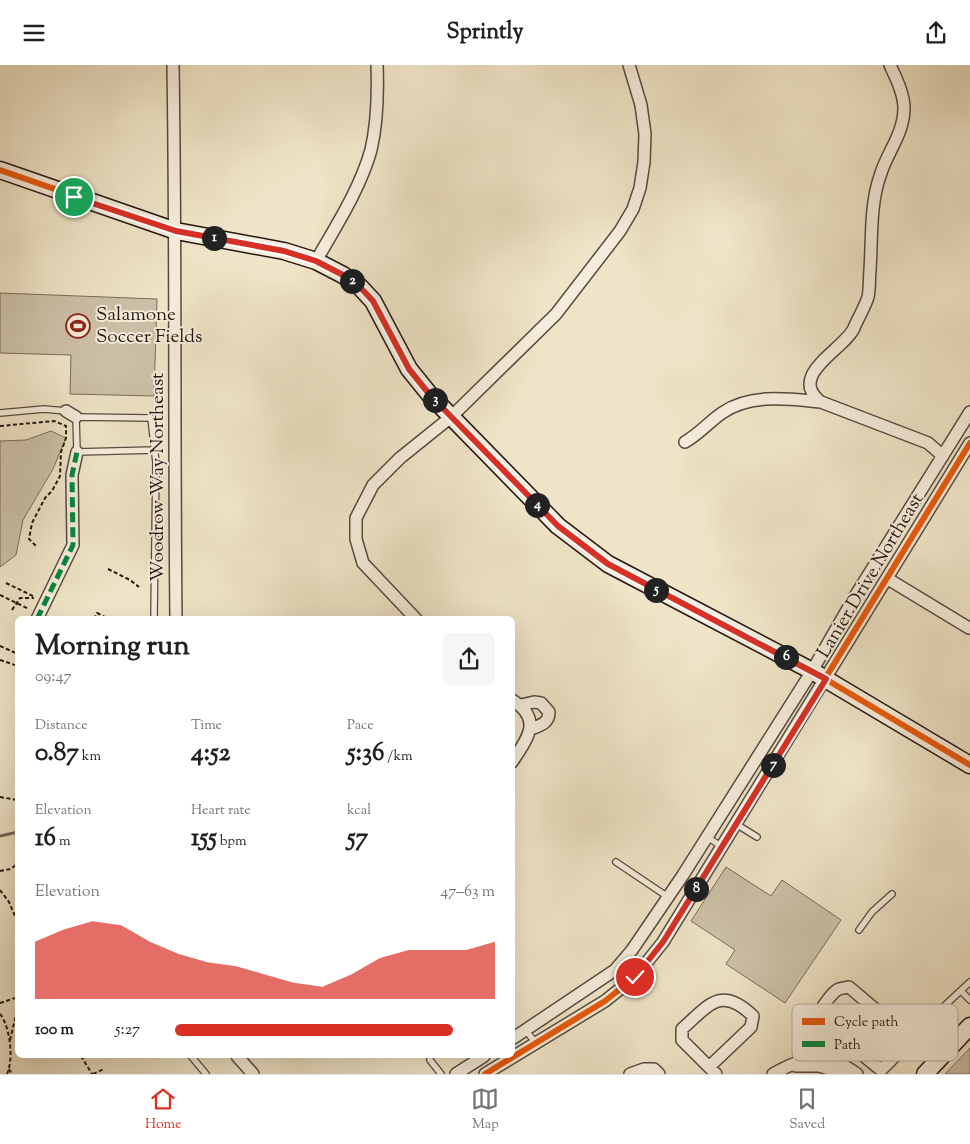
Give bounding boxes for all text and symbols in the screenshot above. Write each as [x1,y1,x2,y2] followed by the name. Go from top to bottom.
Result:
[446,17,524,49] text: Sprintly
[20,19,48,47] icon: menu
[922,19,950,47] icon: share
[53,176,95,218] pin
[60,183,88,211] icon: arrive
[202,225,226,251] pin: 1
[212,228,217,248] text: 1
[340,269,364,293] pin: 2
[349,271,356,291] text: 2
[96,302,203,351] place label: Salamone Soccer Fields
[65,313,91,339] sports icon: Salamone Soccer Fields
[145,372,172,582] street label: Woodrow Way Northeast
[422,387,448,413] pin: 3
[433,390,438,410] text: 3
[811,488,931,664] street label: Lanier Drive Northeast
[524,493,550,517] pin: 4
[534,495,541,515] text: 4
[644,577,668,603] pin: 5
[654,580,659,600] text: 5
[35,627,190,667] text: Morning run
[443,633,495,685] button: share
[774,645,798,669] pin: 6
[783,647,790,667] text: 6
[35,666,71,689] text: 09:47
[35,716,88,736] text: Distance
[191,716,222,736] text: Time
[347,716,374,736] text: Pace
[35,736,79,772] text: 0.87
[191,736,230,772] text: 4:52
[347,736,384,772] text: 5:36
[79,747,101,767] text: km
[384,747,413,767] text: /km
[760,753,786,777] pin: 7
[770,755,777,775] text: 7
[35,801,92,821] text: Elevation
[191,801,251,821] text: Heart rate
[347,801,371,821] text: kcal
[35,821,56,857] text: 16
[191,821,217,857] text: 155
[347,821,368,857] text: 57
[56,832,71,852] text: m
[217,832,247,852] text: bpm
[684,877,708,901] pin: 8
[693,879,700,899] text: 8
[35,881,100,904] text: Elevation
[440,881,495,904] text: 47–63 m
[614,956,656,998] pin
[621,963,649,991] icon: check
[792,1004,958,1061] legend
[834,1013,898,1033] text: Cycle path
[35,1019,74,1042] text: 100 m
[115,1019,140,1042] text: 5:27
[834,1036,861,1056] text: Path
[145,1085,182,1135] tab: Home
[471,1085,499,1135] tab: Map
[789,1085,825,1135] tab: Saved

